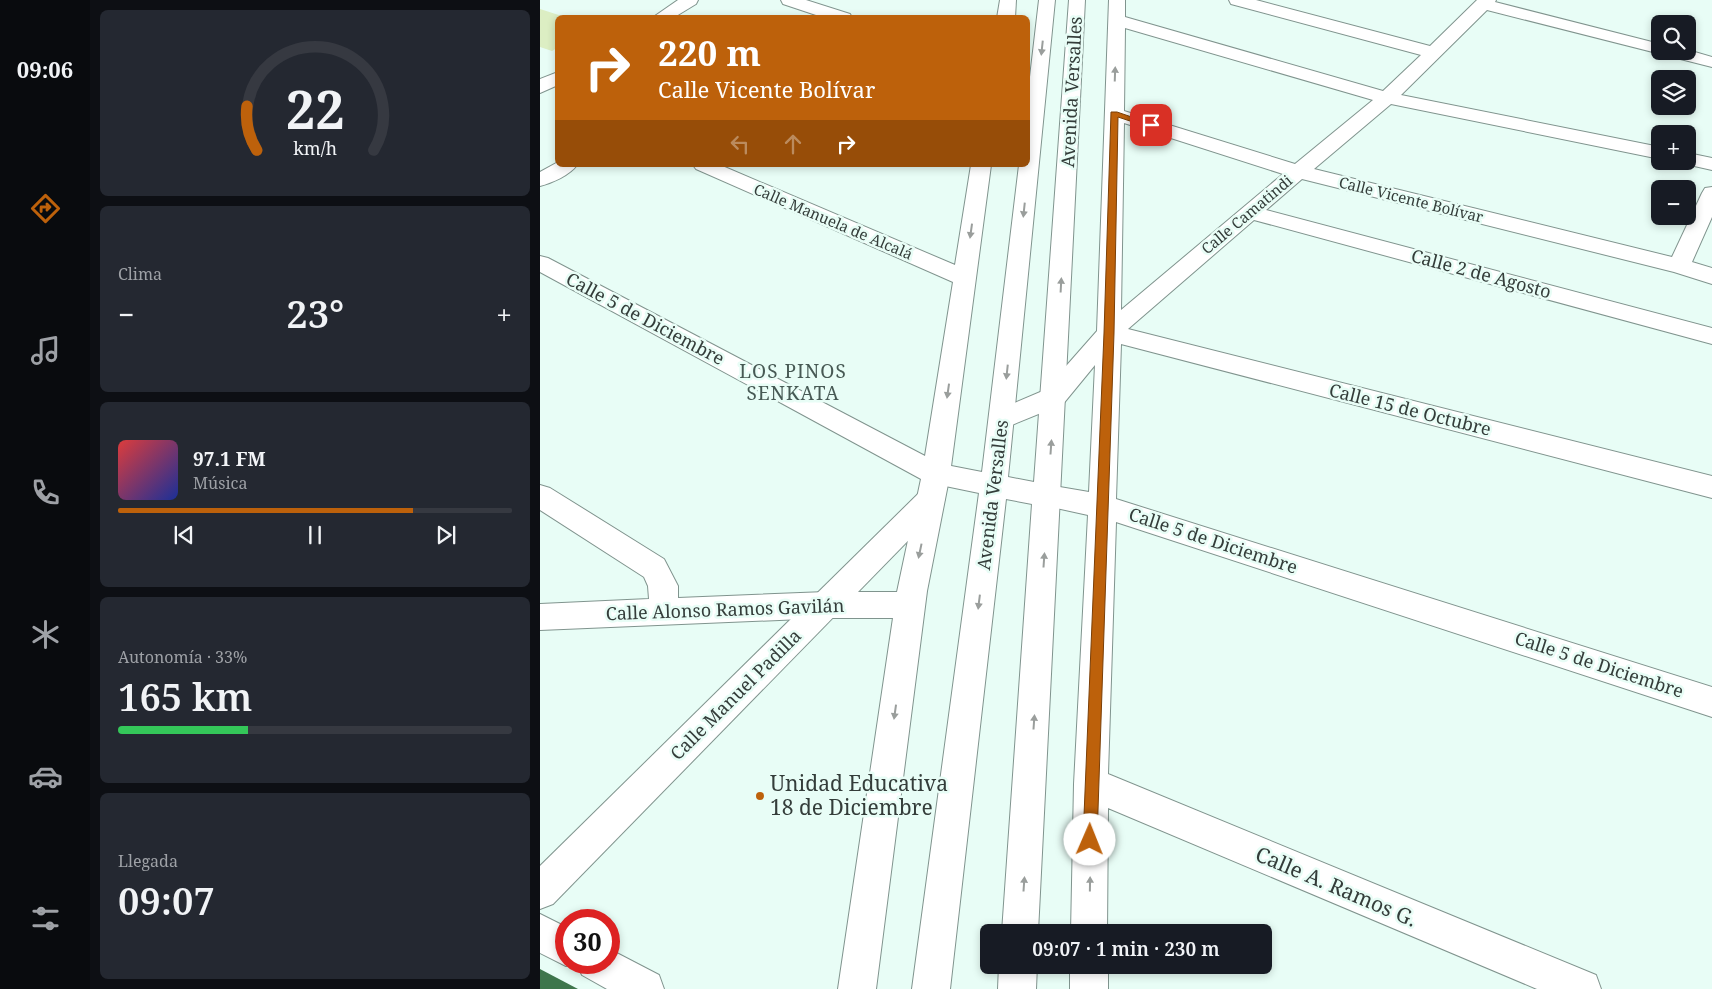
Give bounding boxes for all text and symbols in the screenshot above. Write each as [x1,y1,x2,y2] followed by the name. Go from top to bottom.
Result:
[1651,15,1696,225] map controls
[1651,15,1696,60] button: search
[1055,16,1087,168] street label: Avenida Versalles
[658,29,761,76] text: 220 m
[575,35,640,100] icon: right
[1037,41,1045,57] one-way arrow
[17,54,73,84] text: 09:06
[1111,66,1119,82] one-way arrow
[1651,70,1696,115] button: layers
[286,73,344,144] text: 22
[658,74,875,104] text: Calle Vicente Bolívar
[1130,104,1172,146] pin
[1137,111,1165,139] icon: arrive
[1651,125,1696,170] button: +
[726,130,754,158] icon: left
[779,130,807,158] icon: ahead
[832,130,860,158] icon: right
[293,136,337,160] text: km/h
[1197,170,1296,258] street label: Calle Camatindi
[1337,171,1486,227] street label: Calle Vicente Bolívar
[751,178,916,264] street label: Calle Manuela de Alcalá
[1651,180,1696,225] button: −
[28,191,63,226] icon: directions
[1020,202,1028,218] one-way arrow
[966,223,974,239] one-way arrow
[1409,243,1554,303] street label: Calle 2 de Agosto
[118,263,162,285] text: Clima
[562,266,729,370] street label: Calle 5 de Diciembre
[1057,277,1065,293] one-way arrow
[286,287,344,339] text: 23°
[118,295,134,333] text: −
[496,295,512,333] text: +
[28,333,63,368] icon: music
[739,358,847,406] district label: LOS PINOS SENKATA
[1003,364,1011,380] one-way arrow
[1327,377,1494,441] street label: Calle 15 de Octubre
[943,384,951,400] one-way arrow
[971,418,1013,571] street label: Avenida Versalles
[1048,439,1056,455] one-way arrow
[193,446,266,472] text: 97.1 FM
[193,472,247,494] text: Música
[28,475,63,510] icon: phone
[1126,501,1301,579] street label: Calle 5 de Diciembre
[170,521,198,549] icon: previous
[301,521,329,549] icon: pause
[432,521,460,549] icon: next
[916,544,924,559] one-way arrow
[1041,551,1049,567] one-way arrow
[605,593,845,625] street label: Calle Alonso Ramos Gavilán
[975,595,983,611] one-way arrow
[28,617,63,652] icon: climate
[665,624,806,765] street label: Calle Manuel Padilla
[1512,625,1687,703] street label: Calle 5 de Diciembre
[118,646,247,668] text: Autonomía · 33%
[118,670,252,722] text: 165 km
[891,704,899,720] one-way arrow
[1030,713,1038,729] one-way arrow
[28,759,63,794] icon: car
[770,769,948,821] place label: Unidad Educativa 18 de Diciembre
[754,790,766,802] marker: Unidad Educativa 18 de Diciembre
[1063,813,1115,865] position arrow
[1251,839,1421,933] street label: Calle A. Ramos G.
[118,850,178,872] text: Llegada
[118,874,215,926] text: 09:07
[1020,876,1028,892] one-way arrow
[1086,876,1094,892] one-way arrow
[28,901,63,936] icon: filters
[555,909,620,974] speed limit sign: 30
[1032,936,1220,962] text: 09:07 · 1 min · 230 m

